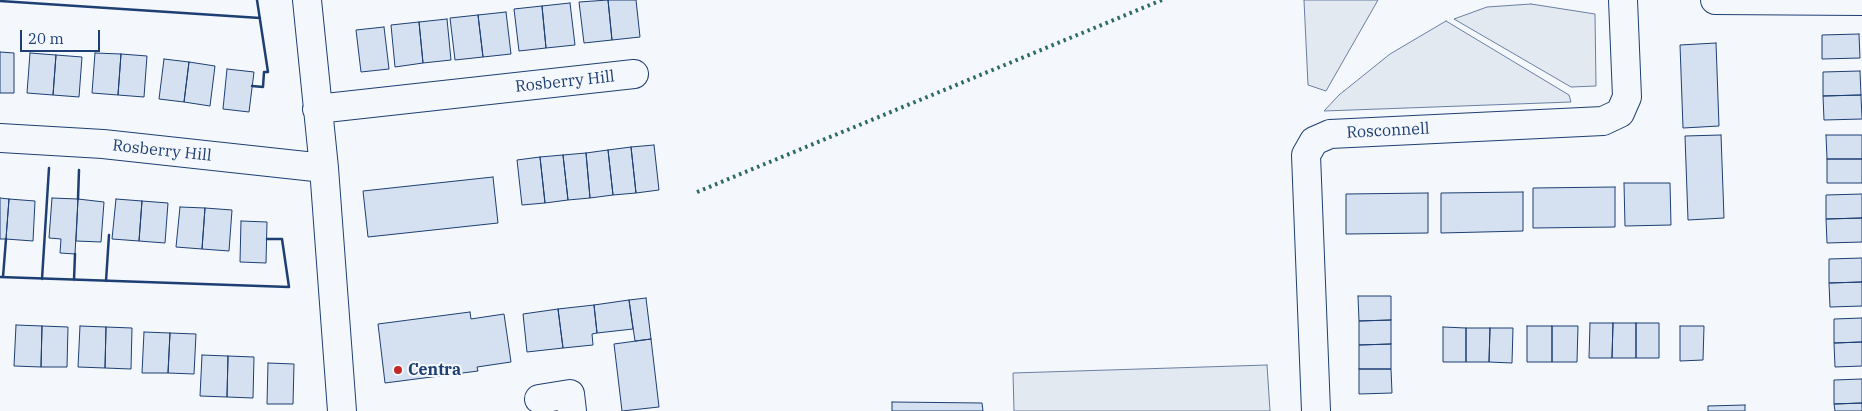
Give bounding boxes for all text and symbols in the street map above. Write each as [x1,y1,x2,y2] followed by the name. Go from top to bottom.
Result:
[22,20,102,52] scale bar
[28,29,64,48] text: 20 m
[514,67,616,97] street label: Rosberry Hill
[1346,119,1430,143] street label: Rosconnell
[111,136,213,166] street label: Rosberry Hill
[408,360,461,380] place label: Centra
[392,364,404,376] marker: Centra

